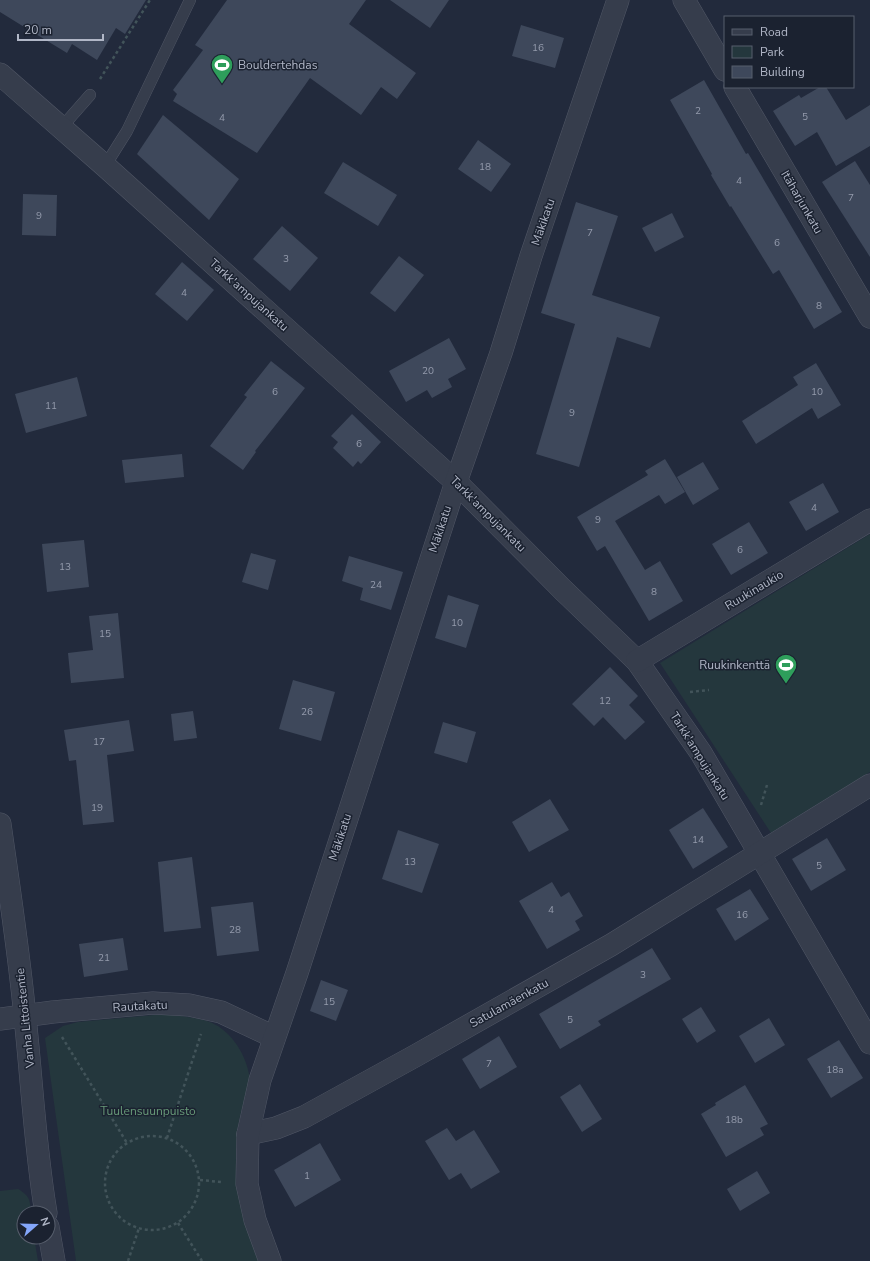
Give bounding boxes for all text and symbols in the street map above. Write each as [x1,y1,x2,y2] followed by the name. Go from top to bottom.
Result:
[18,16,103,42] scale bar
[724,16,854,88] legend
[24,22,52,38] text: 20 m
[760,24,788,40] text: Road
[532,41,544,55] house number: 16
[760,44,785,60] text: Park
[209,52,235,85] sports icon: Bouldertehdas
[238,57,318,73] place label: Bouldertehdas
[760,64,805,80] text: Building
[695,104,701,118] house number: 2
[802,110,808,124] house number: 5
[219,111,225,125] house number: 4
[479,160,491,174] house number: 18
[777,167,827,237] street label: Itäharjunkatu
[736,174,742,188] house number: 4
[848,191,854,205] house number: 7
[528,196,558,248] street label: Mäkikatu
[36,209,42,223] house number: 9
[587,226,593,240] house number: 7
[774,236,780,250] house number: 6
[283,252,289,266] house number: 3
[206,255,292,335] street label: Tarkk'ampujankatu
[181,286,187,300] house number: 4
[816,299,822,313] house number: 8
[422,364,434,378] house number: 20
[272,385,278,399] house number: 6
[811,385,823,399] house number: 10
[45,399,57,413] house number: 11
[569,406,575,420] house number: 9
[356,437,362,451] house number: 6
[447,473,529,555] street label: Tarkk'ampujankatu
[811,501,817,515] house number: 4
[425,503,455,555] street label: Mäkikatu
[595,513,601,527] house number: 9
[737,543,743,557] house number: 6
[59,560,71,574] house number: 13
[722,566,787,614] street label: Ruukinaukio
[370,578,382,592] house number: 24
[651,585,657,599] house number: 8
[451,616,463,630] house number: 10
[99,627,111,641] house number: 15
[773,652,799,685] sports icon: Ruukinkenttä
[699,657,770,673] place label: Ruukinkenttä
[599,694,611,708] house number: 12
[301,705,313,719] house number: 26
[666,709,734,803] street label: Tarkk'ampujankatu
[93,735,105,749] house number: 17
[91,801,103,815] house number: 19
[325,811,355,863] street label: Mäkikatu
[692,833,704,847] house number: 14
[404,855,416,869] house number: 13
[816,859,822,873] house number: 5
[548,903,554,917] house number: 4
[736,908,748,922] house number: 16
[229,923,241,937] house number: 28
[98,951,110,965] house number: 21
[12,967,38,1070] street label: Vanha Littoistentie
[640,968,646,982] house number: 3
[467,975,551,1031] street label: Satulamäenkatu
[323,995,335,1009] house number: 15
[112,997,168,1015] street label: Rautakatu
[567,1013,573,1027] house number: 5
[486,1057,492,1071] house number: 7
[826,1063,844,1077] house number: 18a
[100,1103,196,1119] park label: Tuulensuunpuisto
[725,1113,743,1127] house number: 18b
[304,1169,310,1183] house number: 1
[16,1205,56,1245] north arrow
[36,1215,53,1228] text: N

